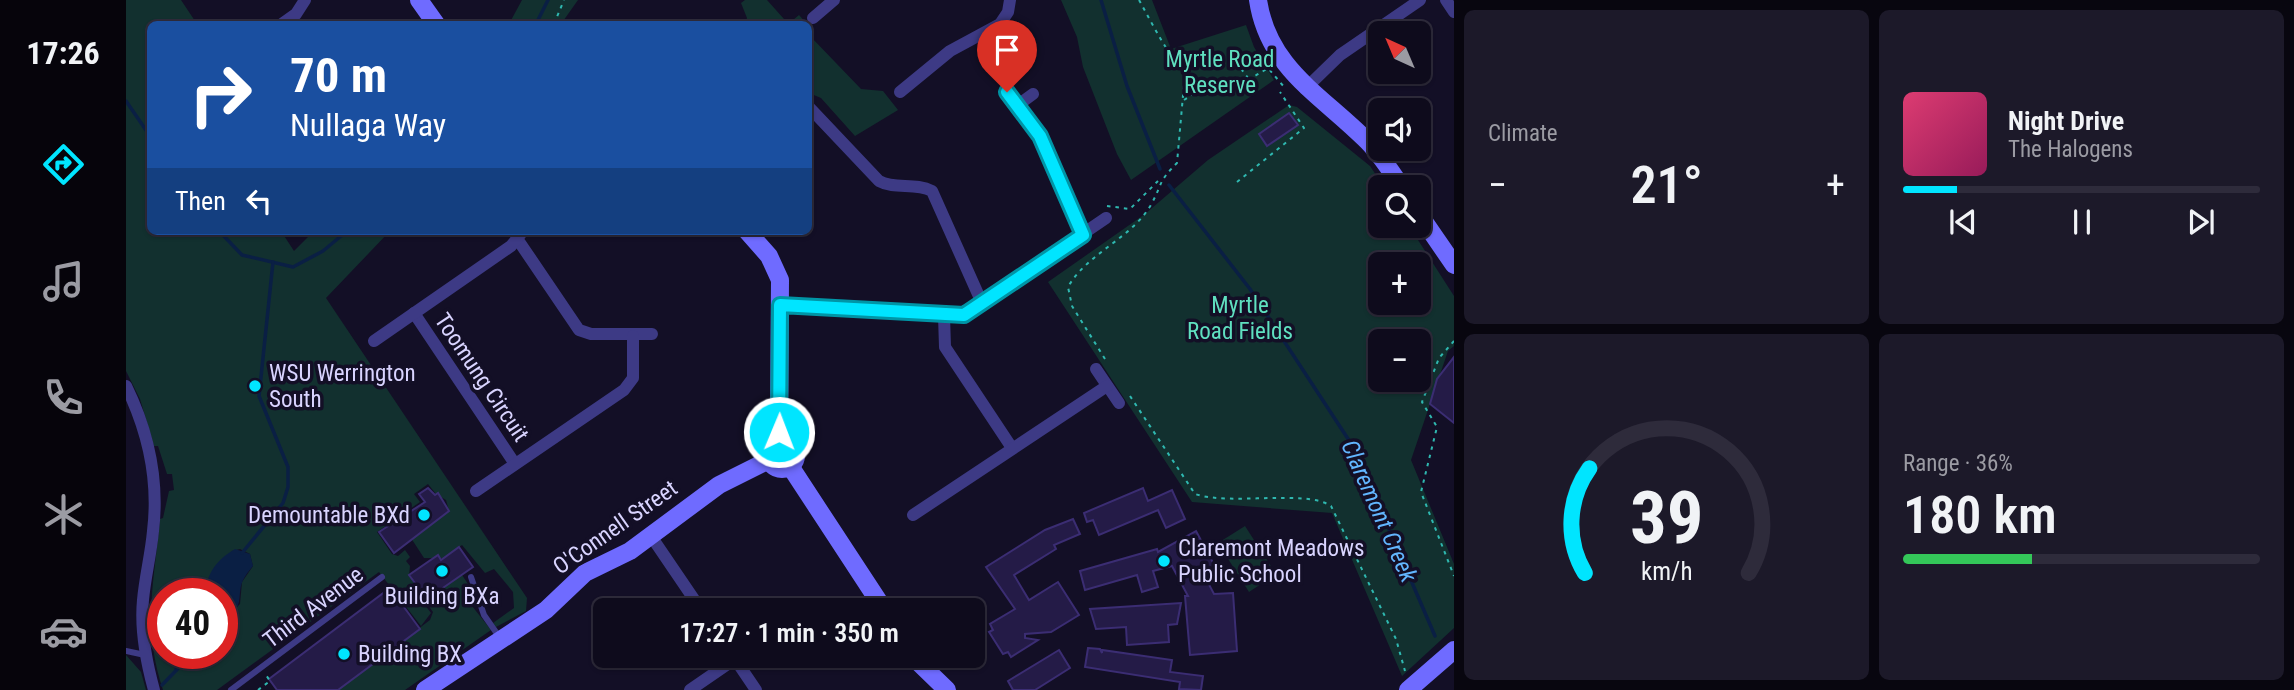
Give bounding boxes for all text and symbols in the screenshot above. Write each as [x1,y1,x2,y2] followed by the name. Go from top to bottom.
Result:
[977,20,1037,92] pin
[1368,21,1432,84] north arrow
[1368,21,1431,392] map controls
[988,31,1026,69] icon: arrive
[26,34,100,72] text: 17:26
[1166,46,1274,99] park label: Myrtle Road Reserve
[290,47,387,104] text: 70 m
[175,49,266,140] icon: right
[1368,98,1431,161] button: sound
[290,106,446,144] text: Nullaga Way
[2008,106,2124,136] text: Night Drive
[1488,120,1558,147] text: Climate
[2008,136,2133,163] text: The Halogens
[39,140,88,189] icon: directions
[1630,155,1703,216] text: 21°
[1488,163,1507,207] text: −
[1826,163,1845,207] text: +
[1368,175,1431,238] button: search
[240,182,278,220] icon: left
[175,186,226,216] text: Then
[1944,203,1982,241] icon: previous
[2063,203,2101,241] icon: pause
[2182,203,2220,241] icon: next
[1368,252,1431,315] button: +
[39,257,88,306] icon: music
[1187,292,1293,345] park label: Myrtle Road Fields
[429,308,534,447] street label: Toomung Circuit
[1368,329,1431,392] button: −
[269,360,416,413] place label: WSU Werrington South
[39,373,88,422] icon: phone
[247,378,263,394] marker: WSU Werrington South
[742,395,816,469] position arrow
[1335,436,1423,587] water label: Claremont Creek
[1903,450,2013,477] text: Range · 36%
[548,475,683,580] street label: O'Connell Street
[1630,475,1703,561] text: 39
[1903,485,2057,546] text: 180 km
[39,490,88,539] icon: climate
[248,502,410,529] place label: Demountable BXd
[416,507,432,523] marker: Demountable BXd
[1178,535,1365,588] place label: Claremont Meadows Public School
[1156,553,1172,569] marker: Claremont Meadows Public School
[1641,557,1692,586] text: km/h
[258,561,369,654] street label: Third Avenue
[434,563,450,579] marker: Building BXa
[147,578,238,669] speed limit sign: 40
[385,583,499,610] place label: Building BXa
[39,607,88,656] icon: car
[679,618,899,648] text: 17:27 · 1 min · 350 m
[358,641,462,668] place label: Building BX
[336,646,352,662] marker: Building BX

